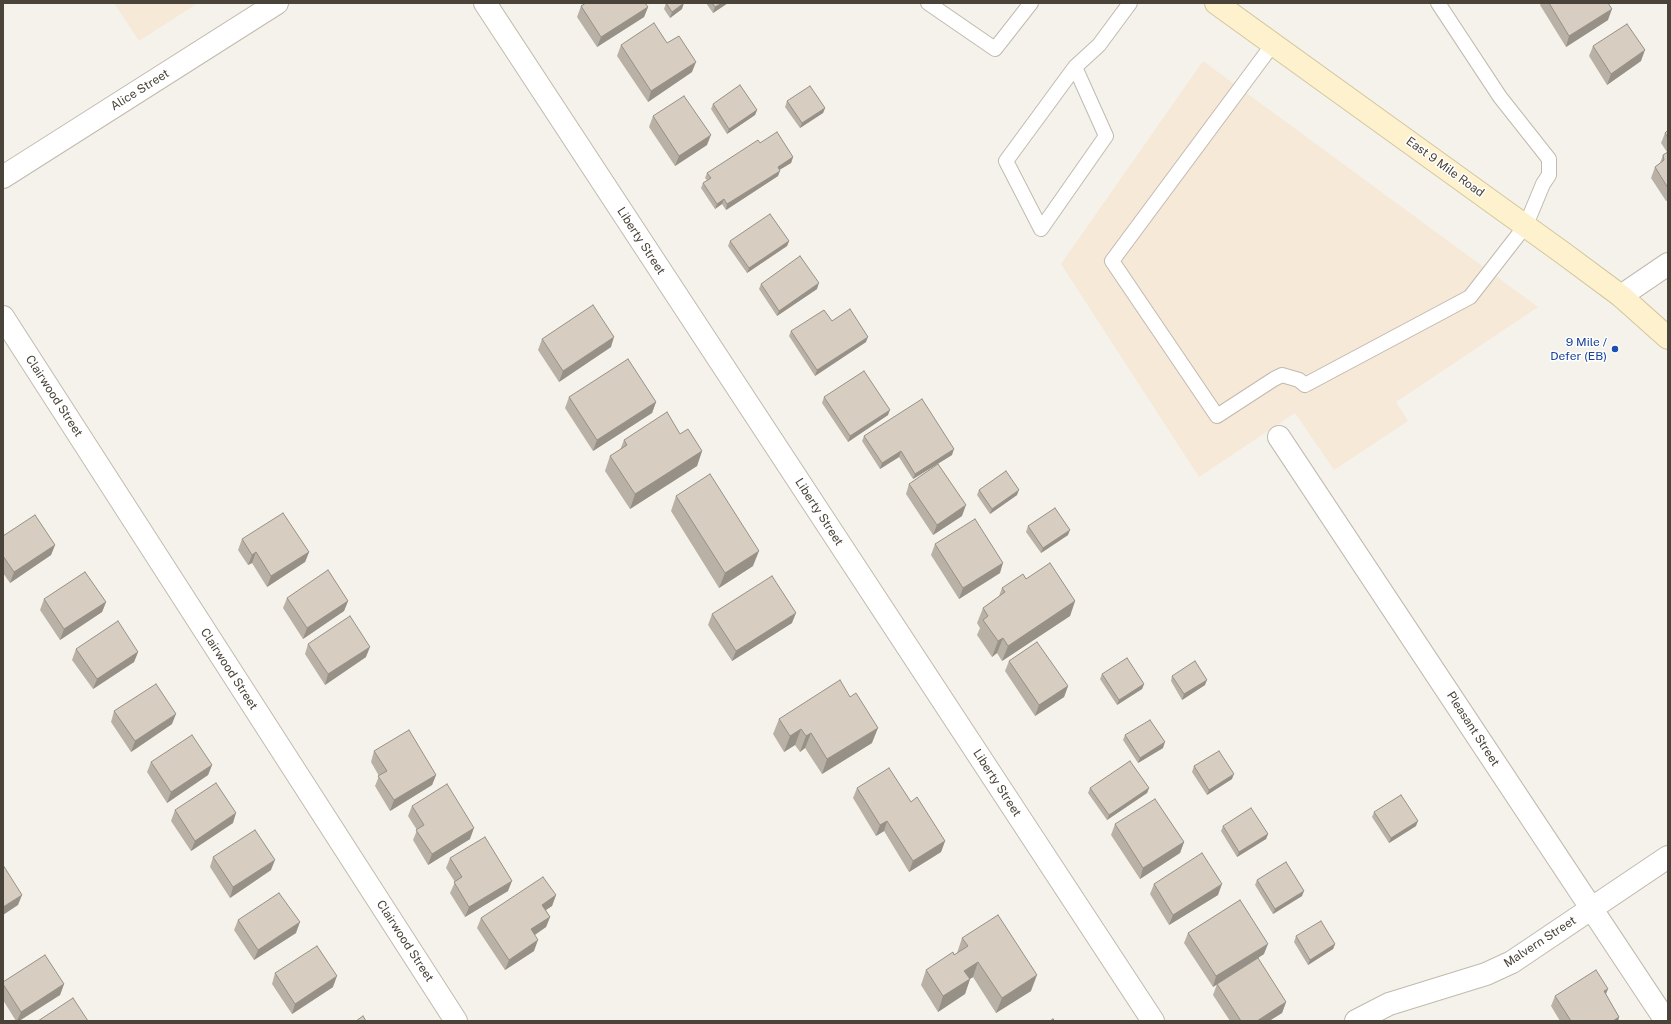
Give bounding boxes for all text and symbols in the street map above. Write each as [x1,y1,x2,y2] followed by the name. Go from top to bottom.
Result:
[108,66,172,114] street label: Alice Street
[1403,134,1487,200] street label: East 9 Mile Road
[614,205,668,277] street label: Liberty Street
[1550,335,1607,363] place label: 9 Mile / Defer (EB)
[1610,344,1620,354] marker: 9 Mile / Defer (EB)
[22,353,86,439] street label: Clairwood Street
[792,476,846,548] street label: Liberty Street
[197,626,261,712] street label: Clairwood Street
[1443,689,1503,769] street label: Pleasant Street
[970,747,1024,819] street label: Liberty Street
[373,898,437,984] street label: Clairwood Street
[1501,913,1579,971] street label: Malvern Street

